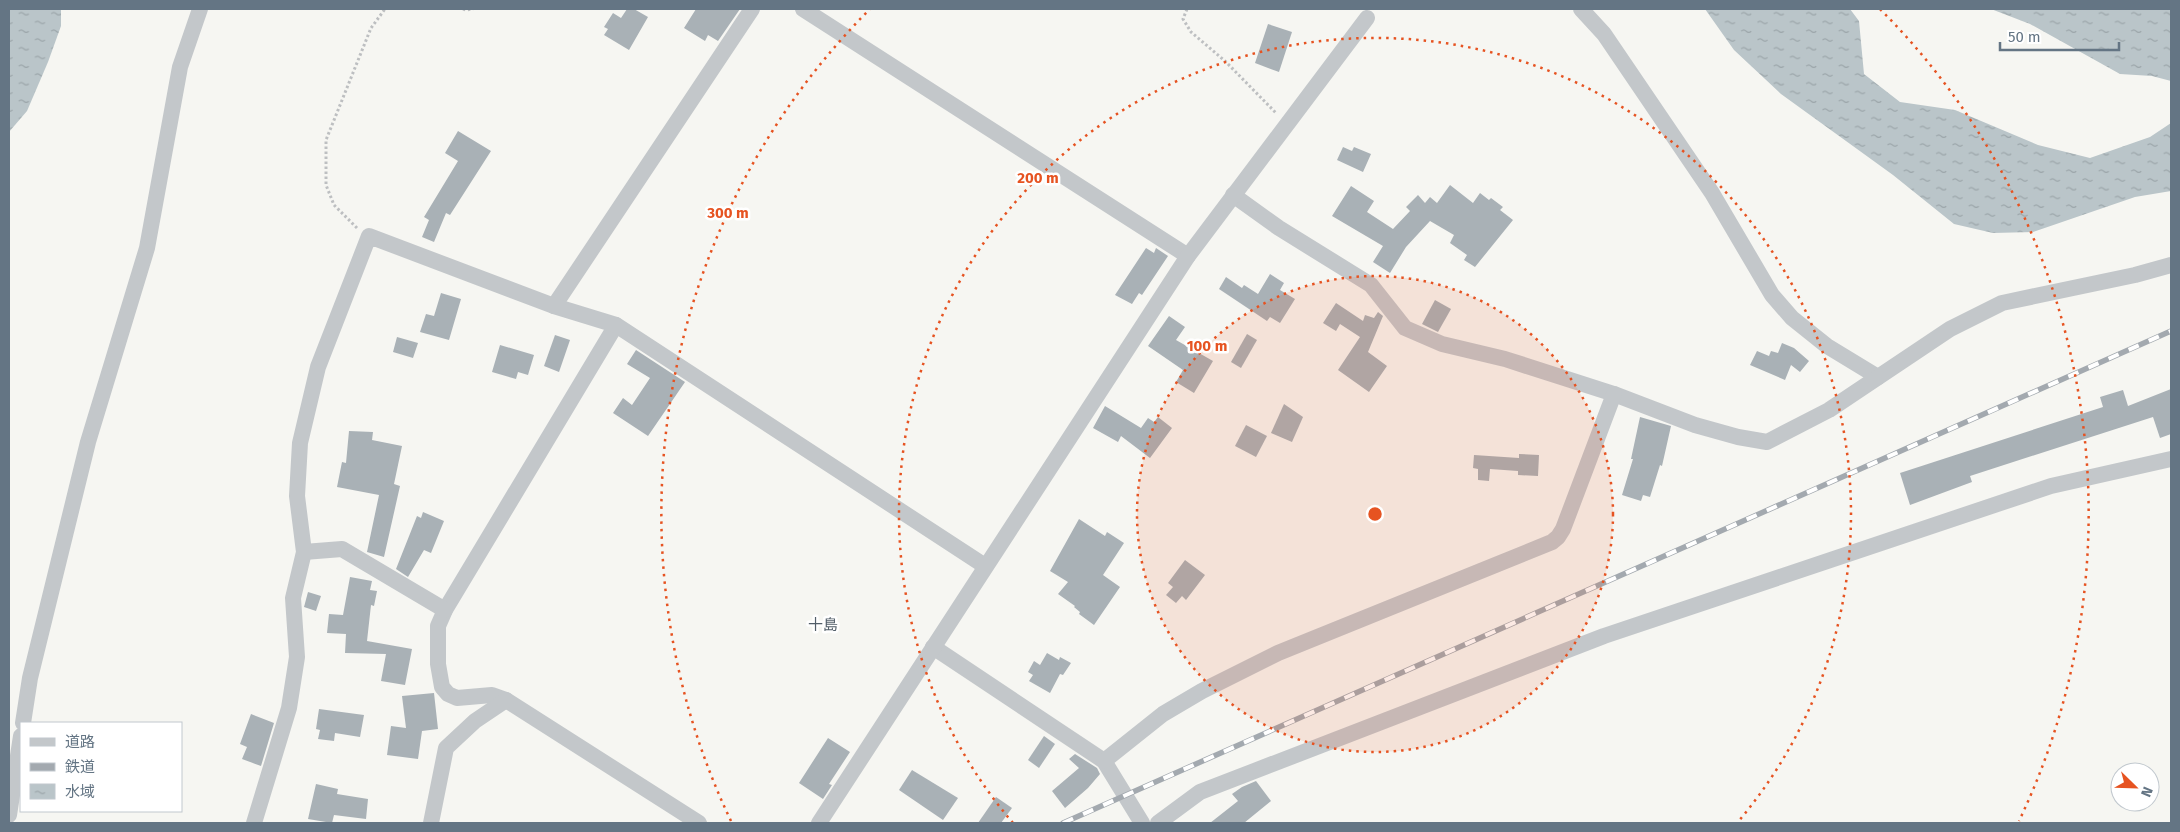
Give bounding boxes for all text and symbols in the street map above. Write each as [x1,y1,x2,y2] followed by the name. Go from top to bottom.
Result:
[2000,20,2119,52] scale bar
[2008,28,2041,46] text: 50 m
[1017,169,1059,187] text: 200 m
[706,204,749,222] text: 300 m
[1187,337,1227,355] text: 100 m
[1366,505,1384,523] centre of rings
[808,616,838,634] district label: 十島
[20,722,182,812] legend
[65,733,95,751] text: 道路
[65,758,95,776] text: 鉄道
[2110,762,2160,812] north arrow
[65,783,95,801] text: 水域
[2137,784,2156,799] text: N

